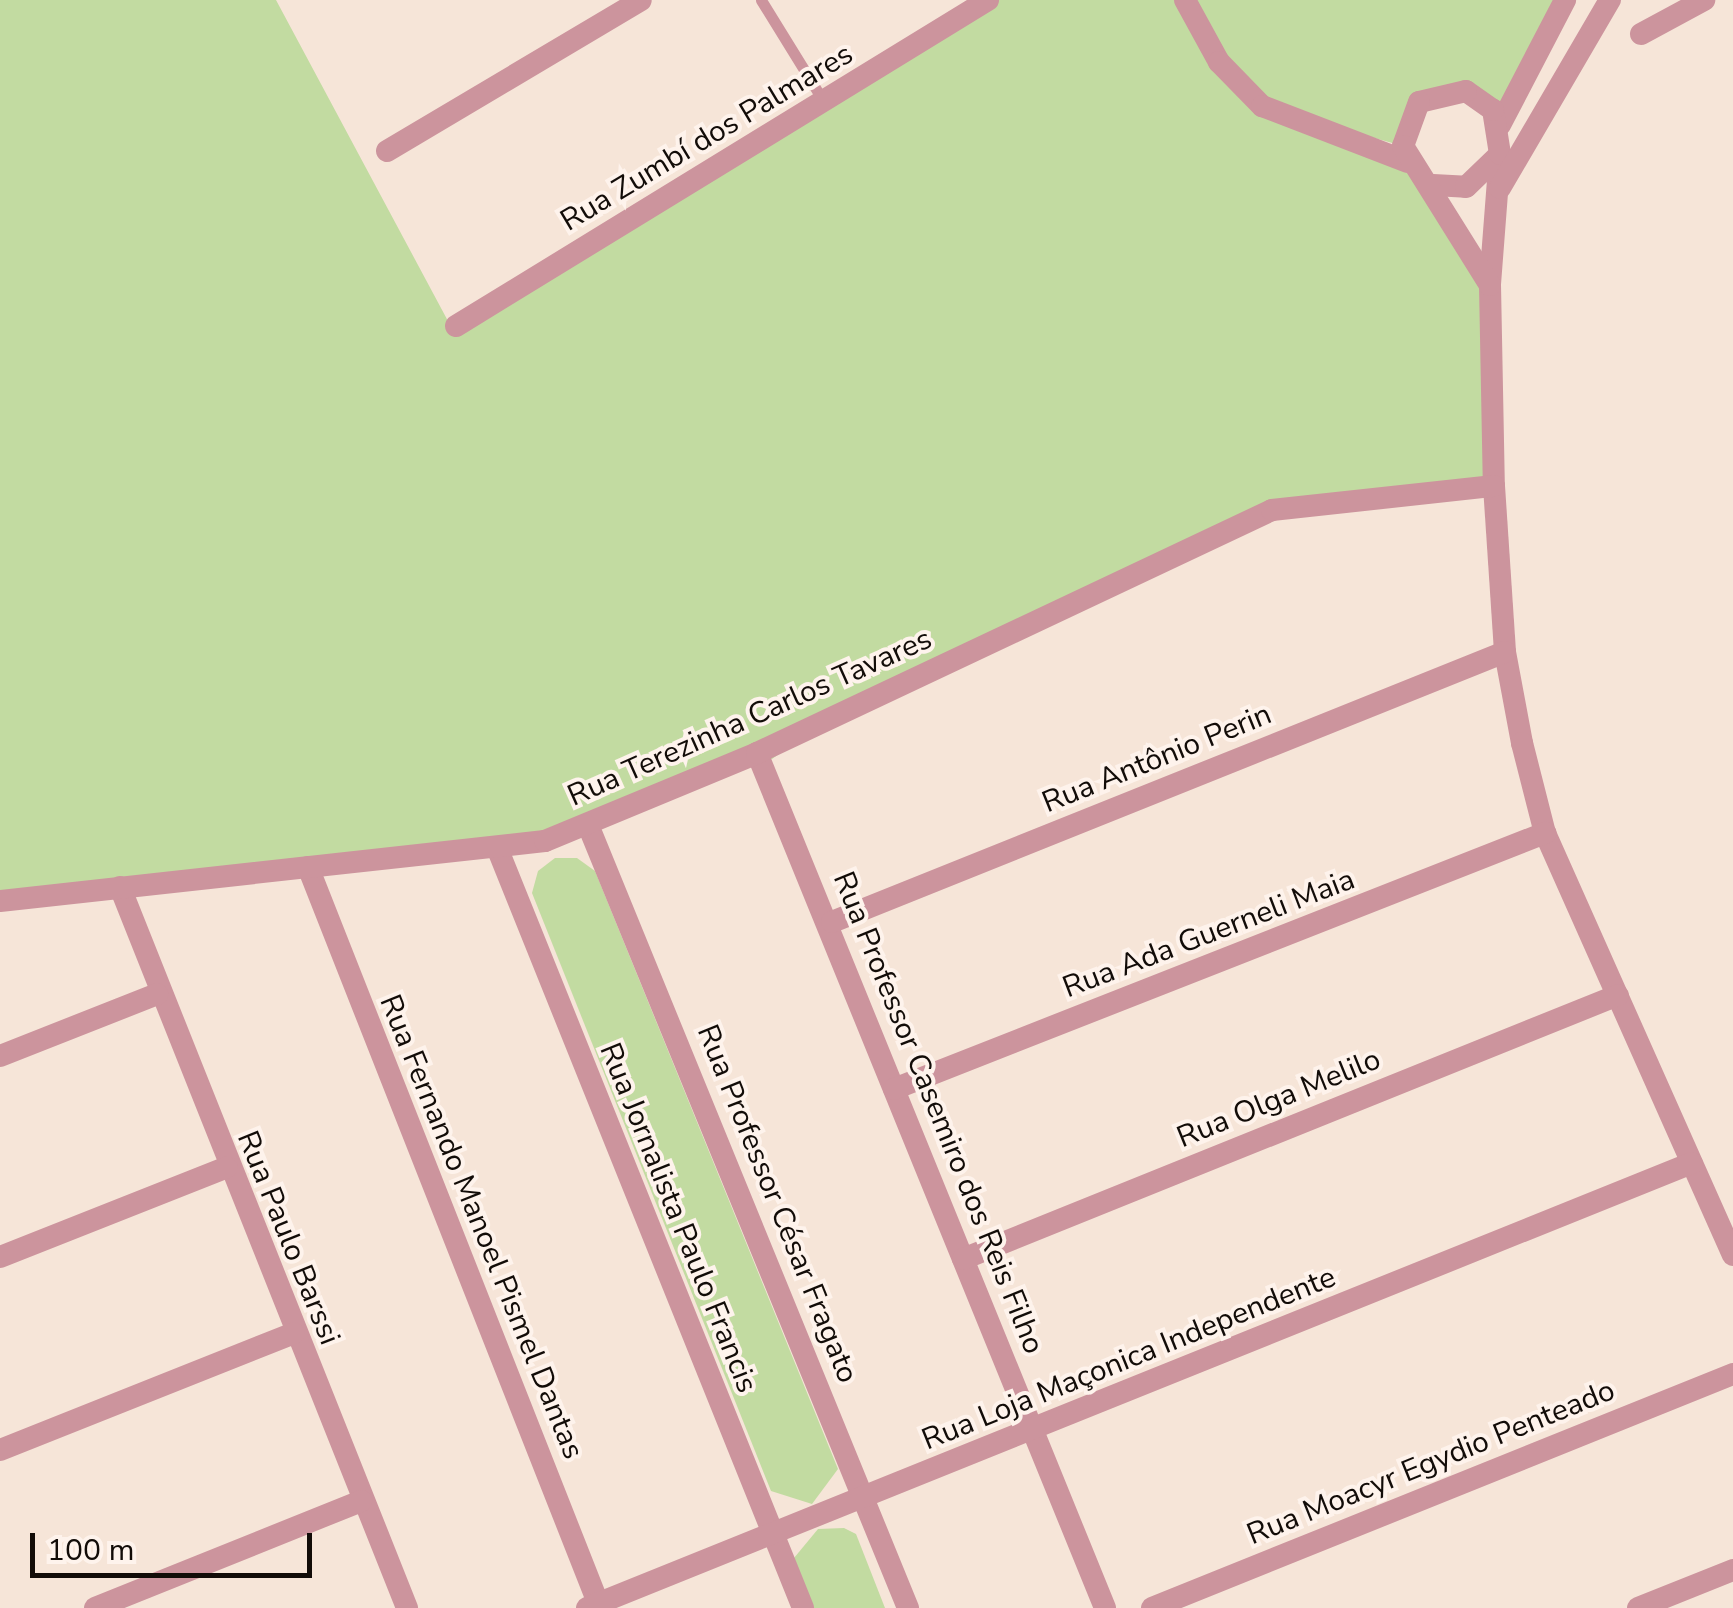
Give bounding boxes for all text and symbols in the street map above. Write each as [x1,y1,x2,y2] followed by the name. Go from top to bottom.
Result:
[554,36,860,240] street label: Rua Zumbí dos Palmares
[562,621,938,815] street label: Rua Terezinha Carlos Tavares
[1037,697,1277,821] street label: Rua Antônio Perin
[1058,862,1360,1006] street label: Rua Ada Guerneli Maia
[825,867,1051,1359] street label: Rua Professor Casemiro dos Reis Filho
[371,990,591,1464] street label: Rua Fernando Manoel Pismel Dantas
[689,1020,865,1388] street label: Rua Professor César Fragato
[591,1038,765,1398] street label: Rua Jornalista Paulo Francis
[1172,1042,1386,1156] street label: Rua Olga Melilo
[229,1126,347,1350] street label: Rua Paulo Barssi
[917,1259,1341,1459] street label: Rua Loja Maçonica Independente
[1242,1373,1620,1553] street label: Rua Moacyr Egydio Penteado
[35,1513,318,1575] scale bar
[47,1530,134,1571] text: 100 m

